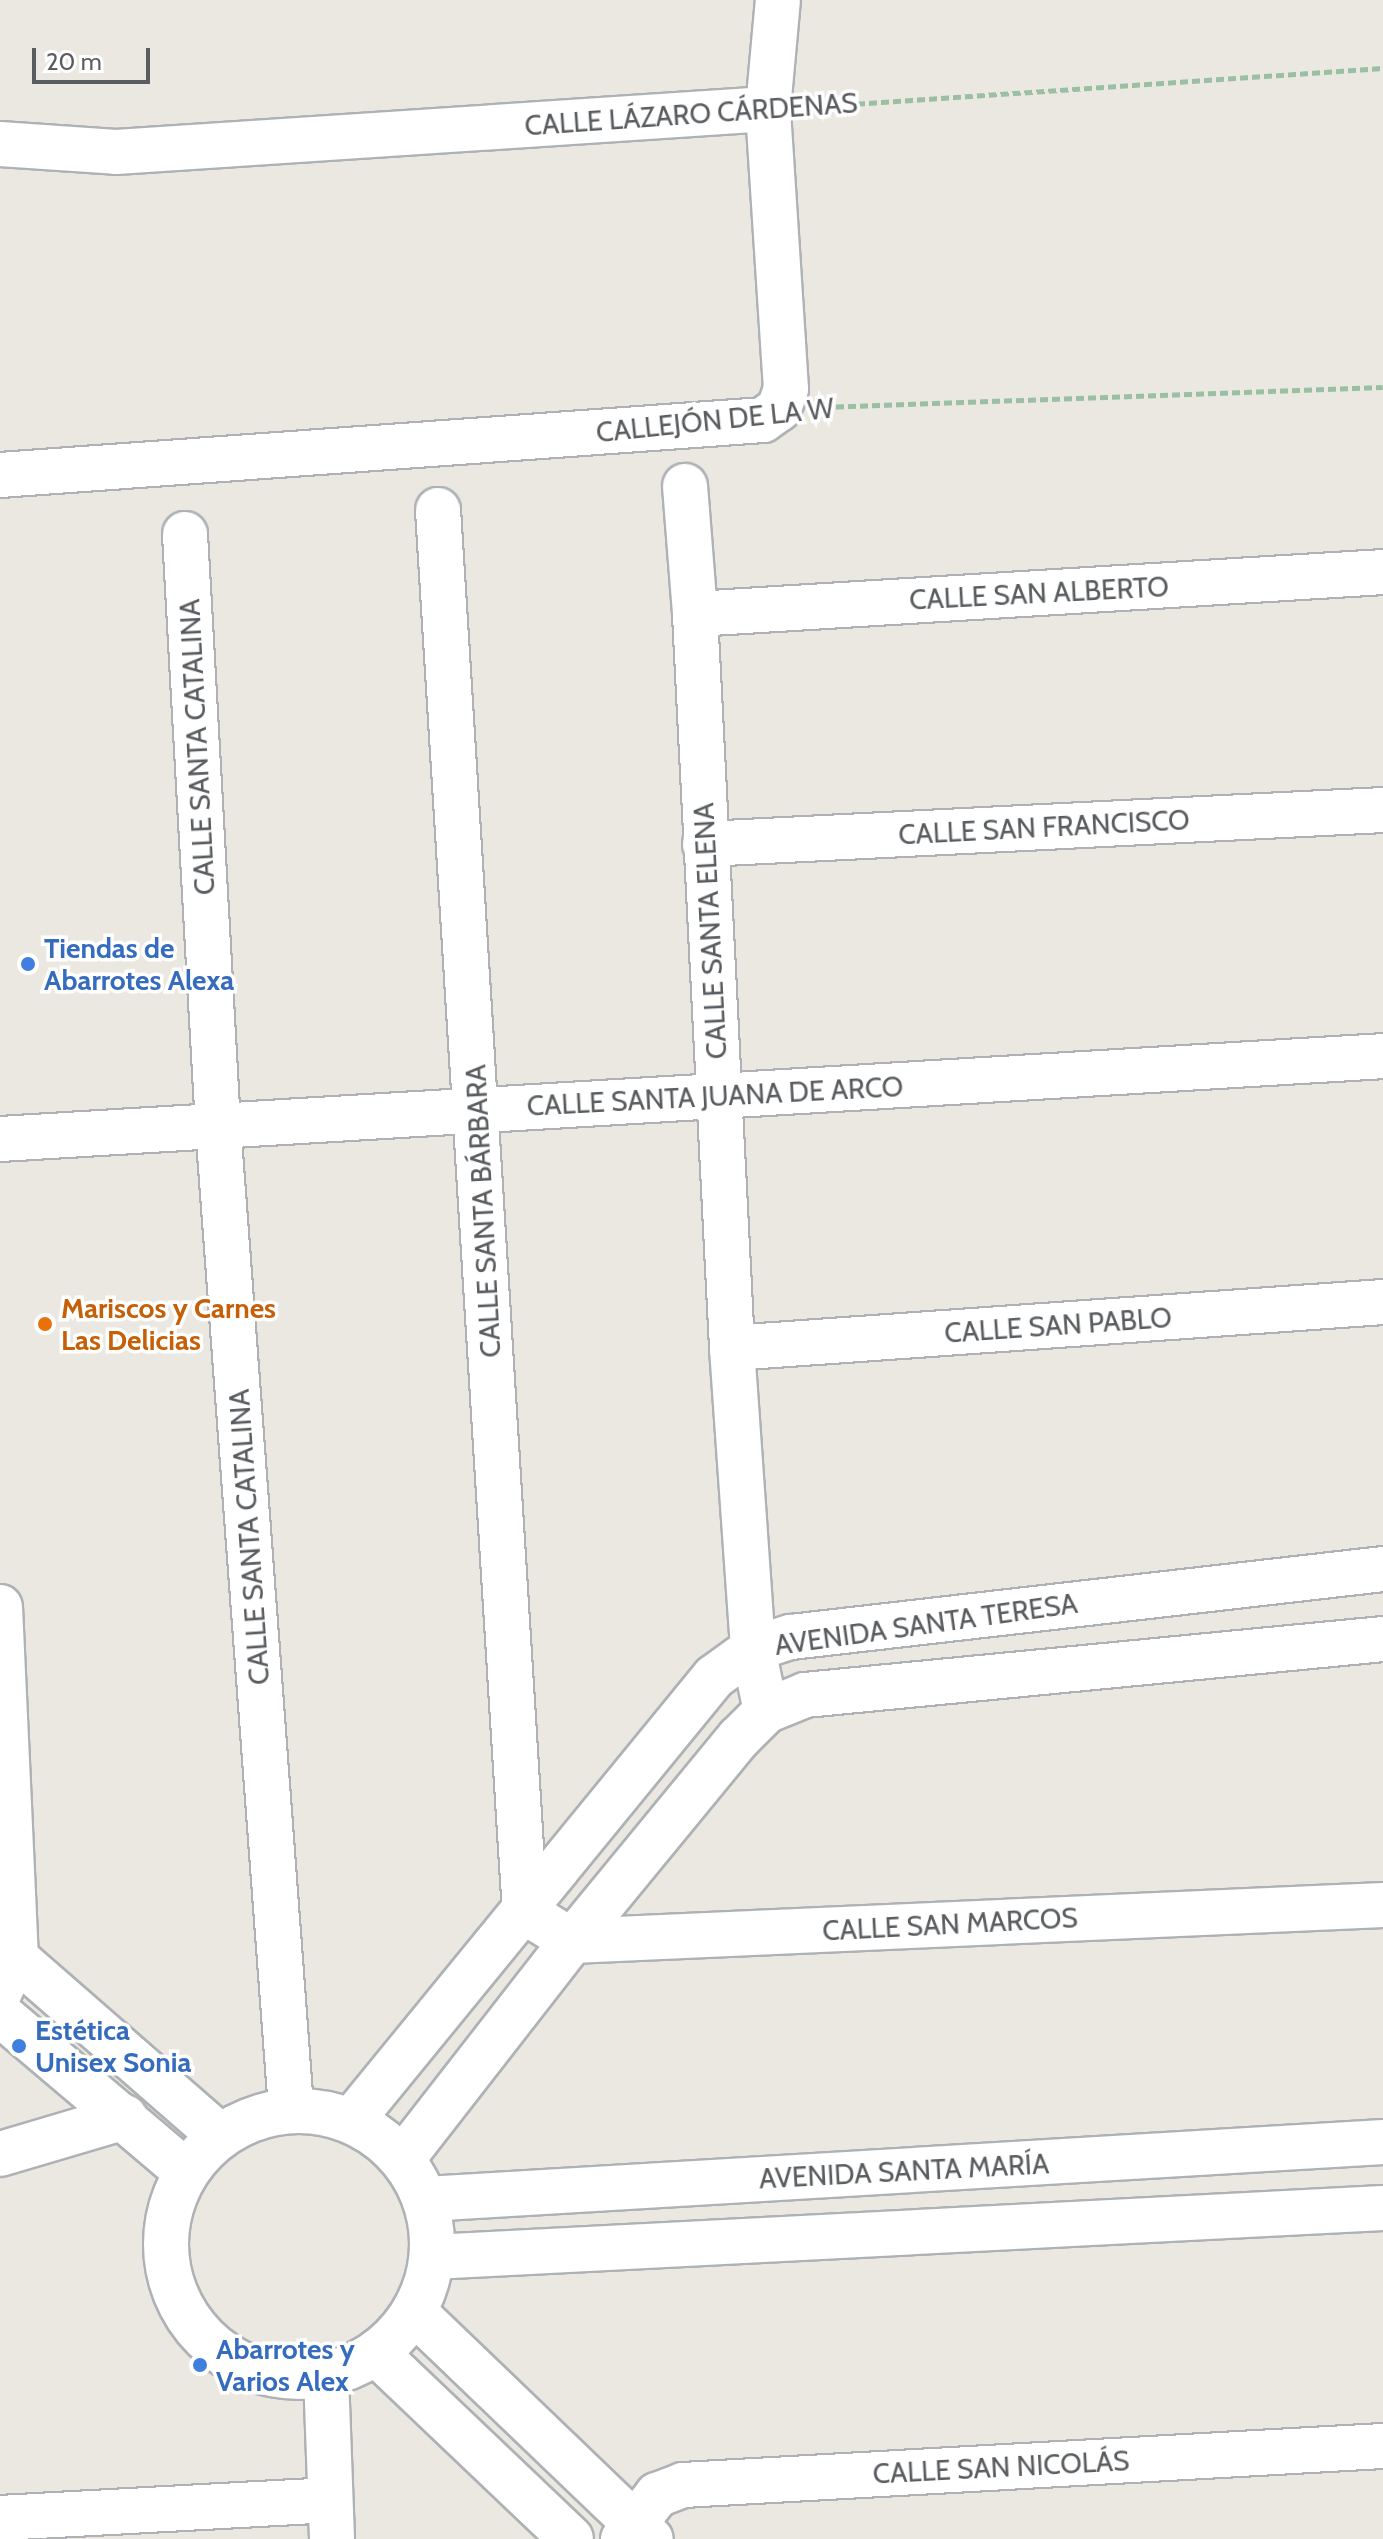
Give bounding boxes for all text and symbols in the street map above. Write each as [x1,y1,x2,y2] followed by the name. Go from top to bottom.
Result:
[36,32,154,82] scale bar
[46,47,102,76] text: 20 m
[523,86,859,142] street label: CALLE LÁZARO CÁRDENAS
[594,391,836,449] street label: CALLEJÓN DE LA W
[908,569,1170,617] street label: CALLE SAN ALBERTO
[172,598,222,896] street label: CALLE SANTA CATALINA
[687,802,733,1060] street label: CALLE SANTA ELENA
[898,803,1190,851] street label: CALLE SAN FRANCISCO
[44,931,234,997] place label: Tiendas de Abarrotes Alexa
[19,955,37,973] marker: Tiendas de Abarrotes Alexa
[459,1064,507,1358] street label: CALLE SANTA BÁRBARA
[526,1069,904,1123] street label: CALLE SANTA JUANA DE ARCO
[61,1291,276,1357] place label: Mariscos y Carnes Las Delicias
[943,1300,1173,1350] street label: CALLE SAN PABLO
[36,1315,54,1333] marker: Mariscos y Carnes Las Delicias
[222,1388,276,1686] street label: CALLE SANTA CATALINA
[772,1586,1080,1662] street label: AVENIDA SANTA TERESA
[821,1901,1079,1947] street label: CALLE SAN MARCOS
[35,2013,191,2079] place label: Estética Unisex Sonia
[10,2037,28,2055] marker: Estética Unisex Sonia
[758,2147,1050,2195] street label: AVENIDA SANTA MARÍA
[216,2332,355,2398] place label: Abarrotes y Varios Alex
[191,2356,209,2374] marker: Abarrotes y Varios Alex
[872,2444,1130,2490] street label: CALLE SAN NICOLÁS

